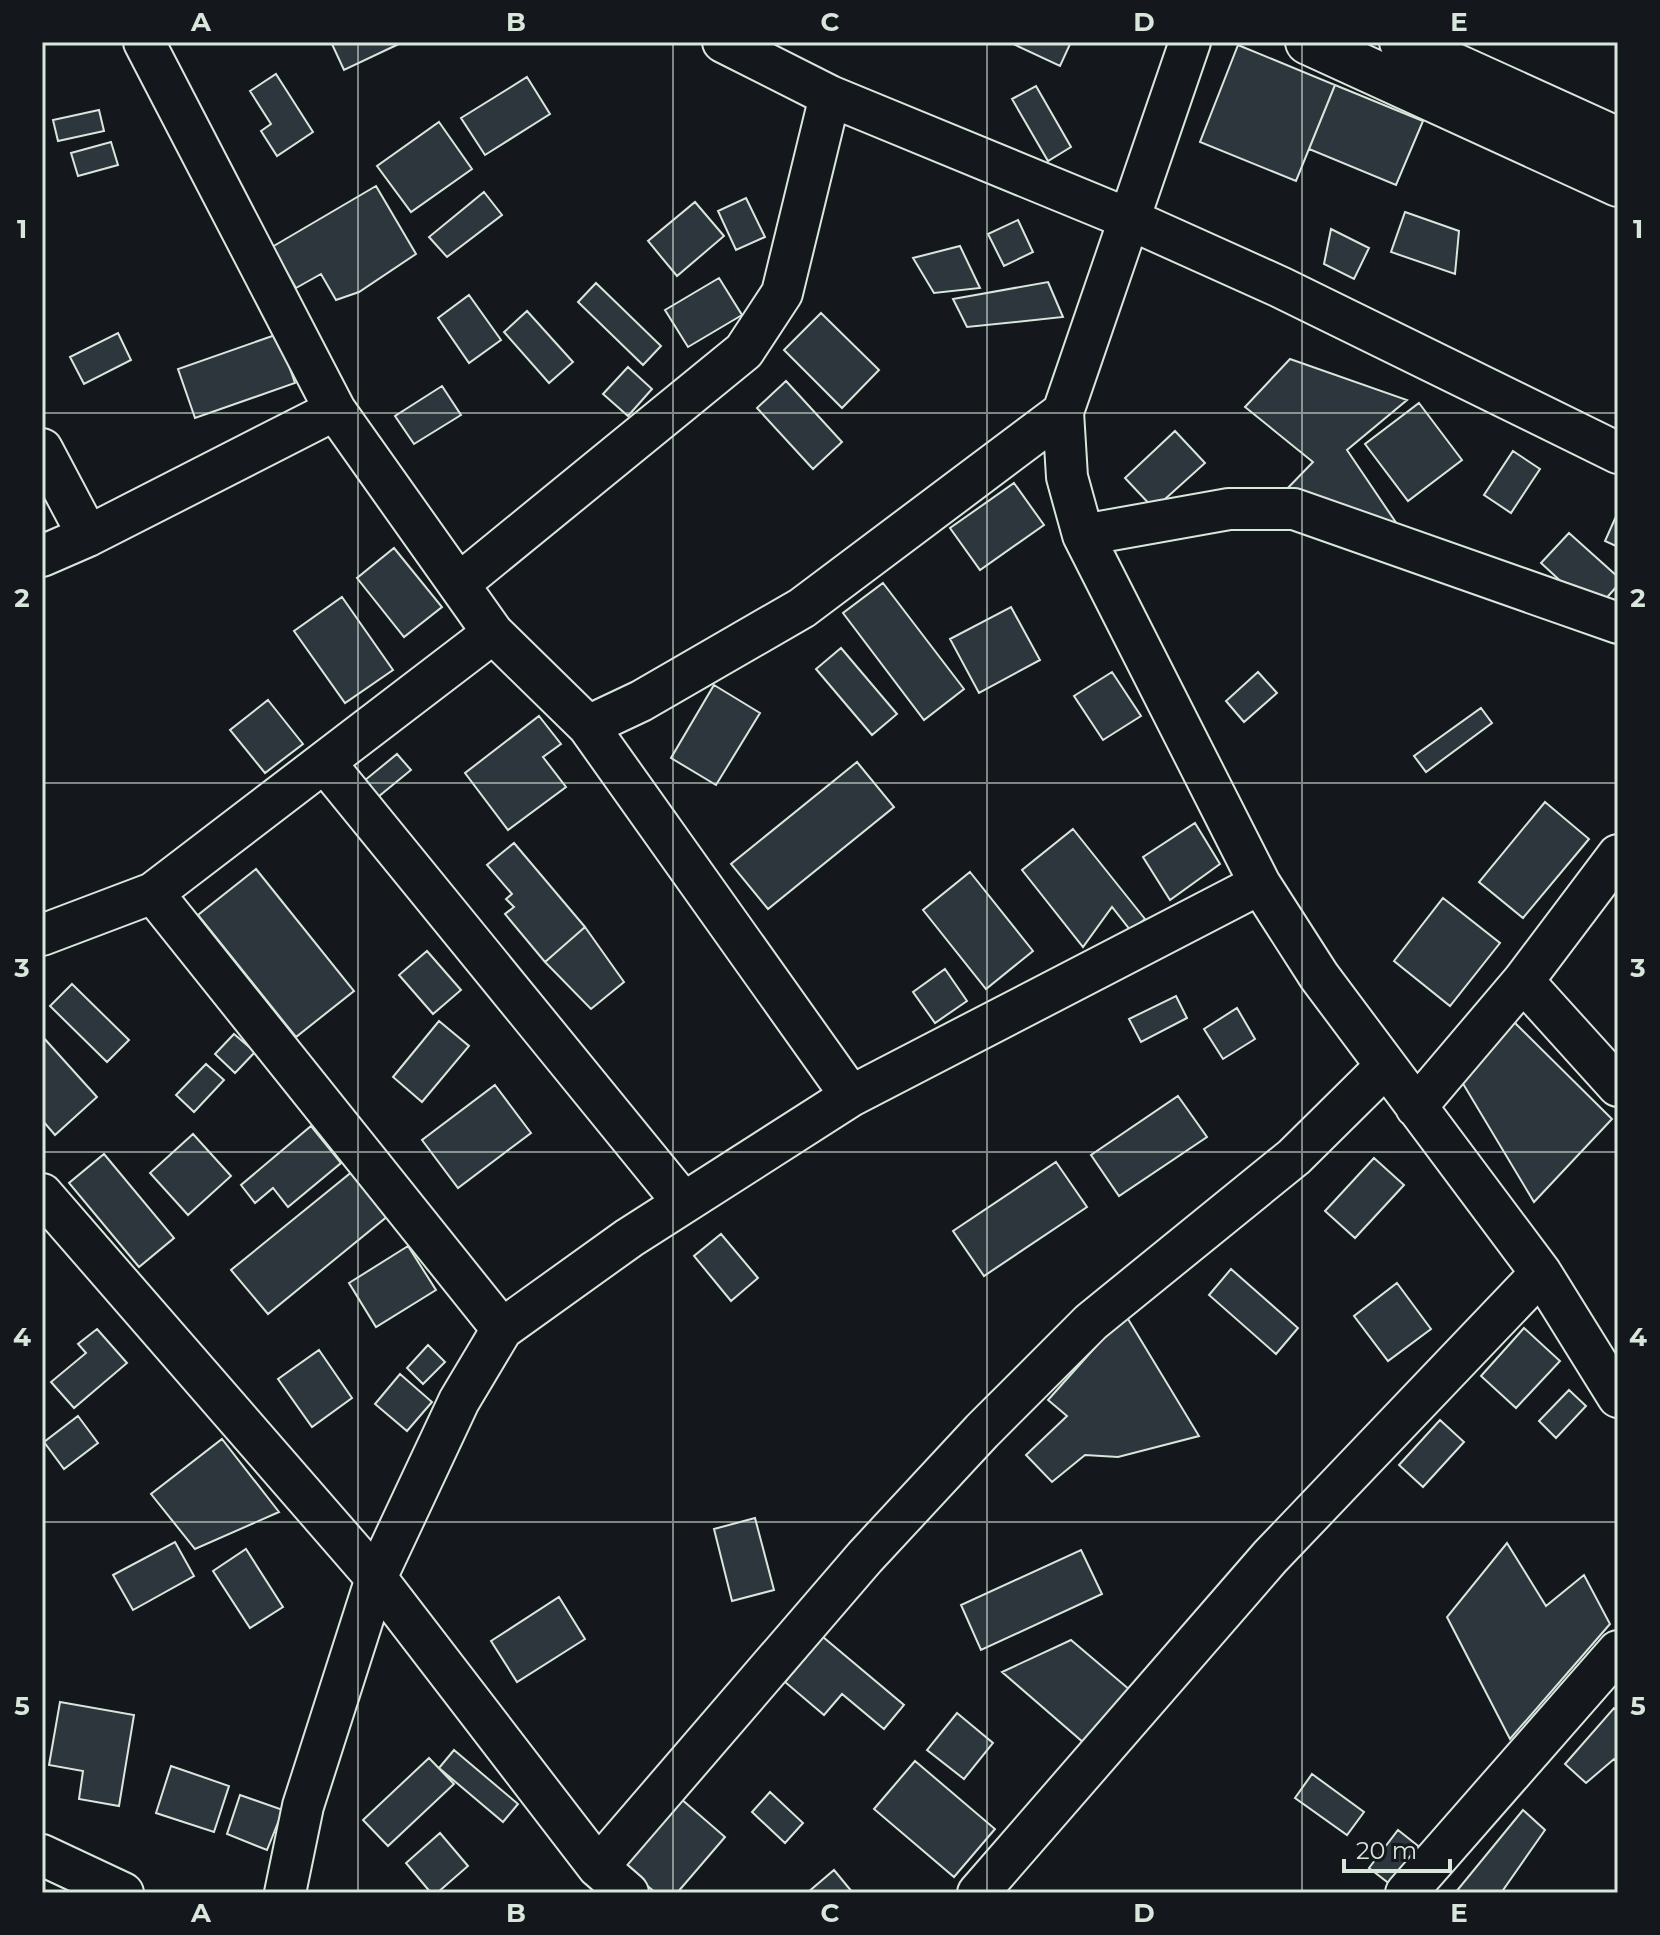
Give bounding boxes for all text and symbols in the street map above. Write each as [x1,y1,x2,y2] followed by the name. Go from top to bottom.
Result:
[190,6,212,38] text: A
[506,6,526,38] text: B
[821,6,840,38] text: C
[1133,6,1155,38] text: D
[1450,6,1468,38] text: E
[17,213,27,245] text: 1
[1633,213,1643,245] text: 1
[14,582,30,614] text: 2
[1630,582,1646,614] text: 2
[13,952,30,984] text: 3
[1629,952,1646,984] text: 3
[13,1321,31,1353] text: 4
[1629,1321,1647,1353] text: 4
[14,1690,30,1722] text: 5
[1630,1690,1646,1722] text: 5
[1344,1823,1450,1873] scale bar
[1356,1836,1417,1865] text: 20 m
[190,1897,212,1929] text: A
[506,1897,526,1929] text: B
[821,1897,840,1929] text: C
[1133,1897,1155,1929] text: D
[1450,1897,1468,1929] text: E

